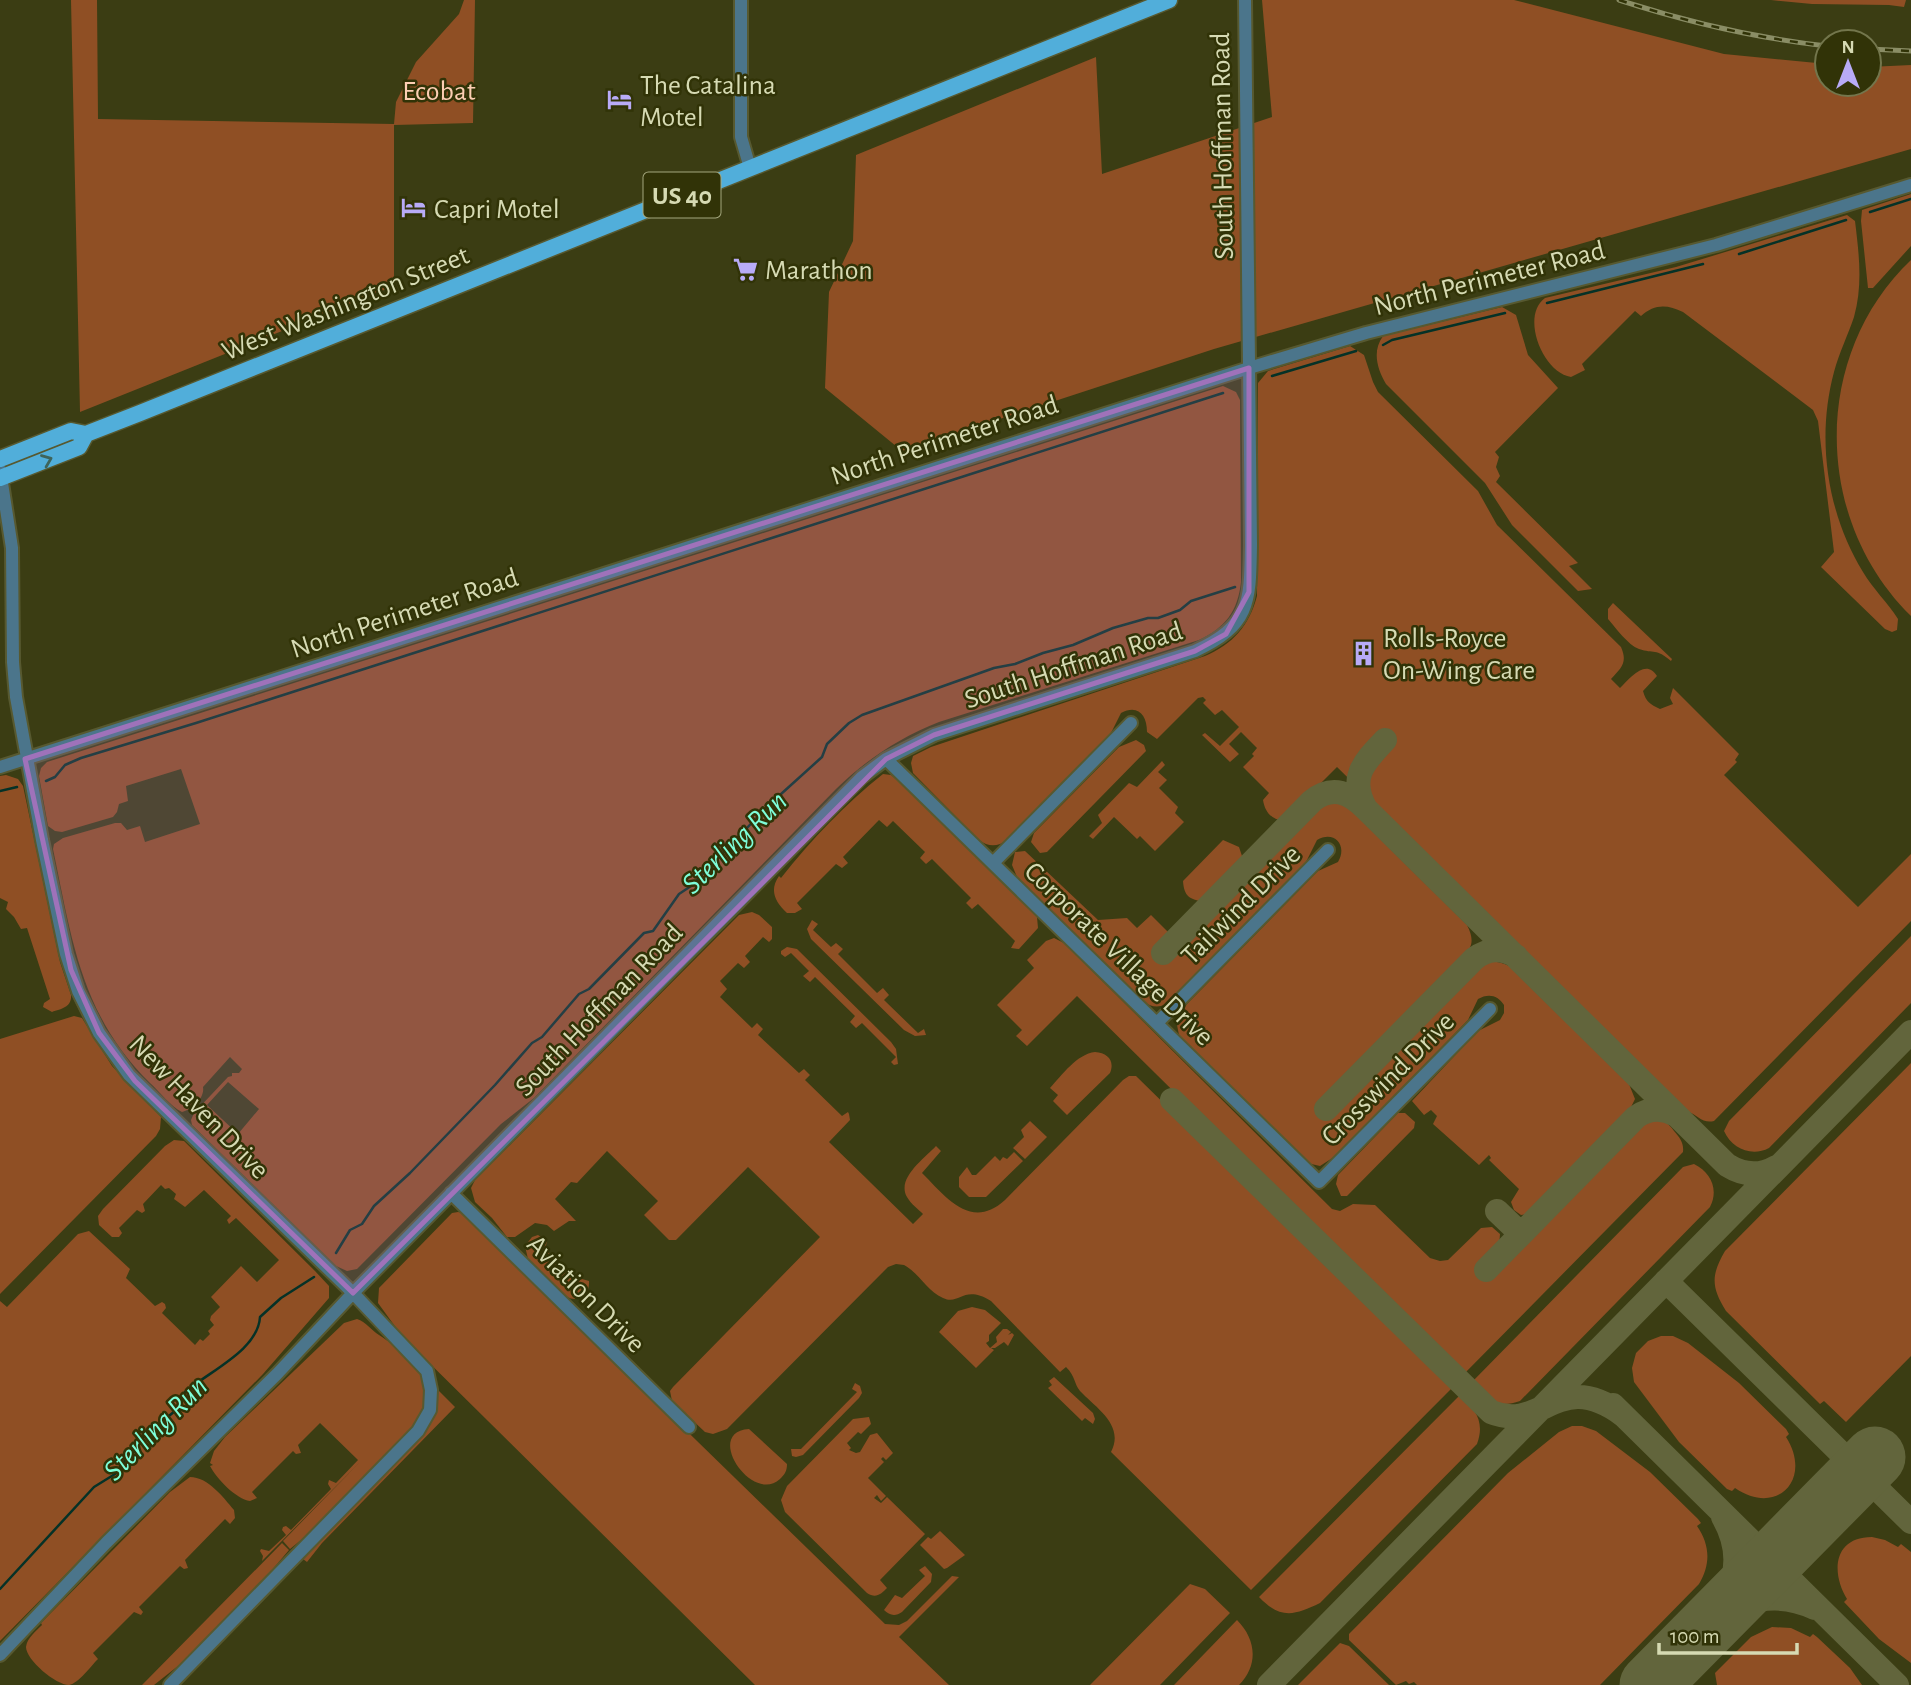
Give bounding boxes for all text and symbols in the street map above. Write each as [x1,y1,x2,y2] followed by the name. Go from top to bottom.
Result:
[1813,28,1883,98] north arrow
[1207,32,1239,260] street label: South Hoffman Road
[1841,38,1855,57] text: N
[640,72,776,132] place label: The Catalina Motel
[402,78,476,106] park label: Ecobat
[606,86,634,114] hotel icon: The Catalina Motel
[644,172,720,218] road number: US 40
[400,194,428,222] hotel icon: Capri Motel
[434,196,560,224] place label: Capri Motel
[1371,237,1608,321] street label: North Perimeter Road
[218,241,473,366] street label: West Washington Street
[731,255,759,283] supermarket icon: Marathon
[765,257,873,285] place label: Marathon
[827,391,1062,491] street label: North Perimeter Road
[40,454,52,468] one-way arrow
[287,564,522,664] street label: North Perimeter Road
[961,617,1186,714] street label: South Hoffman Road
[1383,625,1535,685] place label: Rolls-Royce On-Wing Care
[1349,639,1377,667] building icon: Rolls-Royce On-Wing Care
[676,786,793,900] water label: Sterling Run
[1176,840,1306,970] street label: Tailwind Drive
[1019,857,1219,1052] street label: Corporate Village Drive
[510,919,688,1102] street label: South Hoffman Road
[1317,1008,1460,1151] street label: Crosswind Drive
[123,1030,274,1185] street label: New Haven Drive
[521,1230,650,1359] street label: Aviation Drive
[98,1371,213,1486] water label: Sterling Run
[1659,1612,1797,1656] scale bar
[1670,1626,1720,1647] text: 100 m

